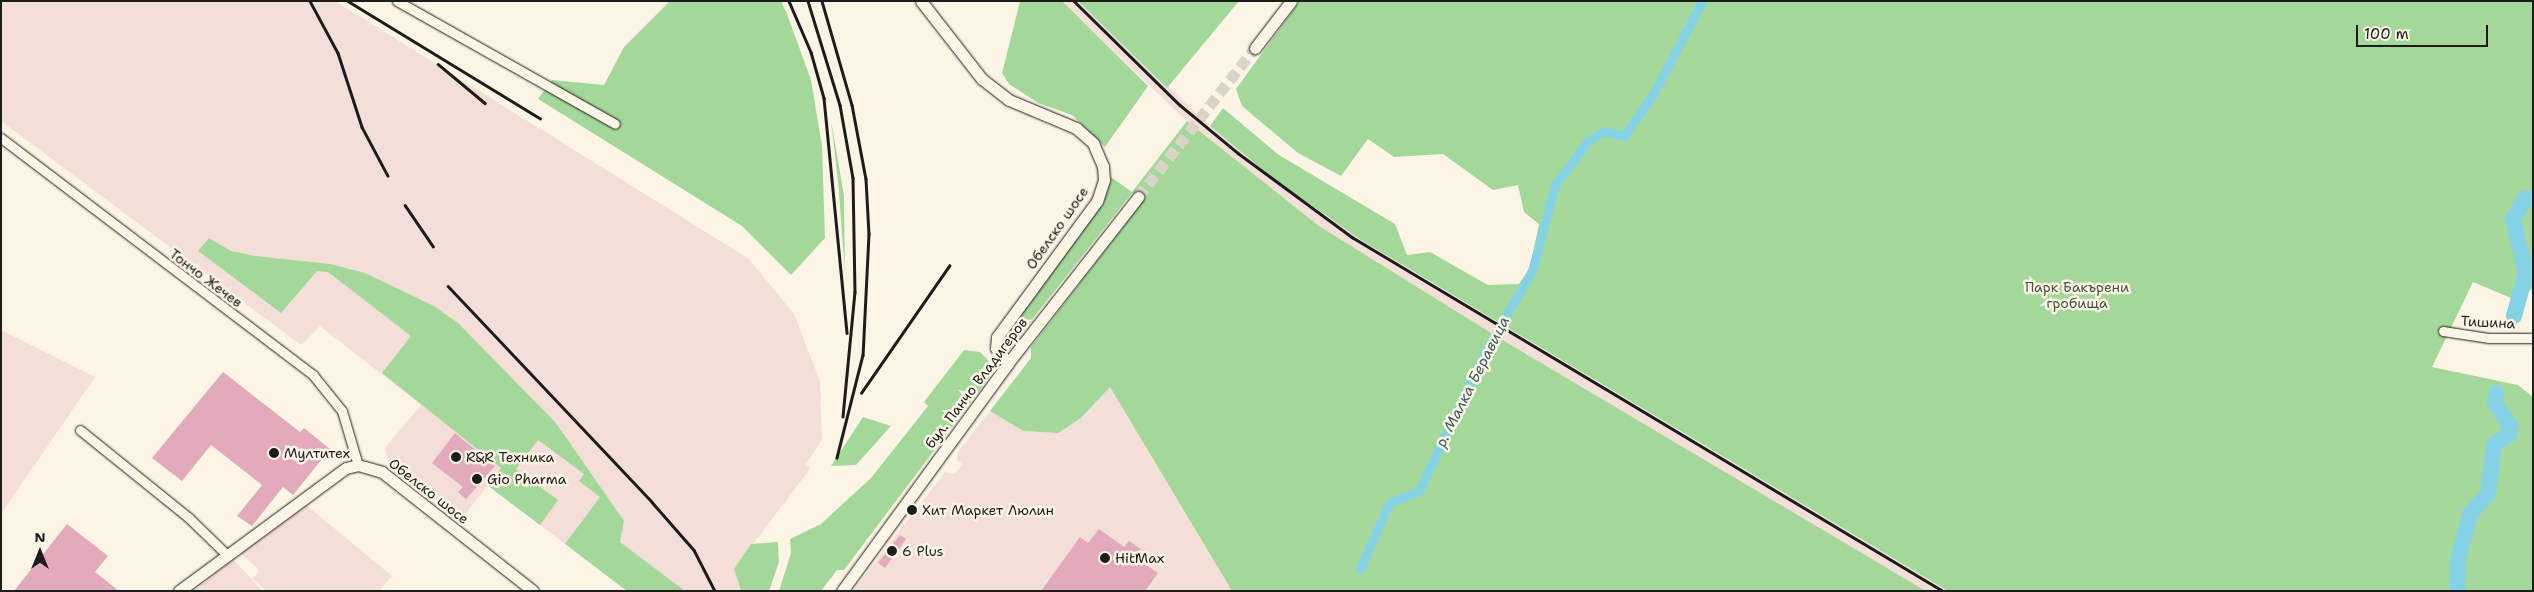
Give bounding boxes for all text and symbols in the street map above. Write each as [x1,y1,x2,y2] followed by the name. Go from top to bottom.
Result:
[2359,15,2492,47] scale bar
[2364,24,2409,44] text: 100 m
[1022,184,1092,272] street label: Обелско шосе
[166,245,246,311] street label: Тончо Жечев
[2025,279,2129,312] park label: Парк Бакърени гробища
[2460,312,2516,332] street label: Тишина
[921,314,1031,452] street label: бул. Панчо Владигеров
[1432,314,1514,450] water label: р. Малка Беравица
[284,445,350,461] place label: Мултитех
[268,447,280,459] marker: Мултитех
[466,449,554,465] place label: R&R Техника
[450,451,462,463] marker: R&R Техника
[386,455,472,527] street label: Обелско шосе
[487,471,566,487] place label: Gio Pharma
[471,473,483,485] marker: Gio Pharma
[922,502,1054,518] place label: Хит Маркет Люлин
[906,504,918,516] marker: Хит Маркет Люлин
[15,527,65,577] north arrow
[34,528,46,546] text: N
[902,543,944,559] place label: 6 Plus
[886,545,898,557] marker: 6 Plus
[1115,550,1164,566] place label: HitMax
[1099,552,1111,564] marker: HitMax

